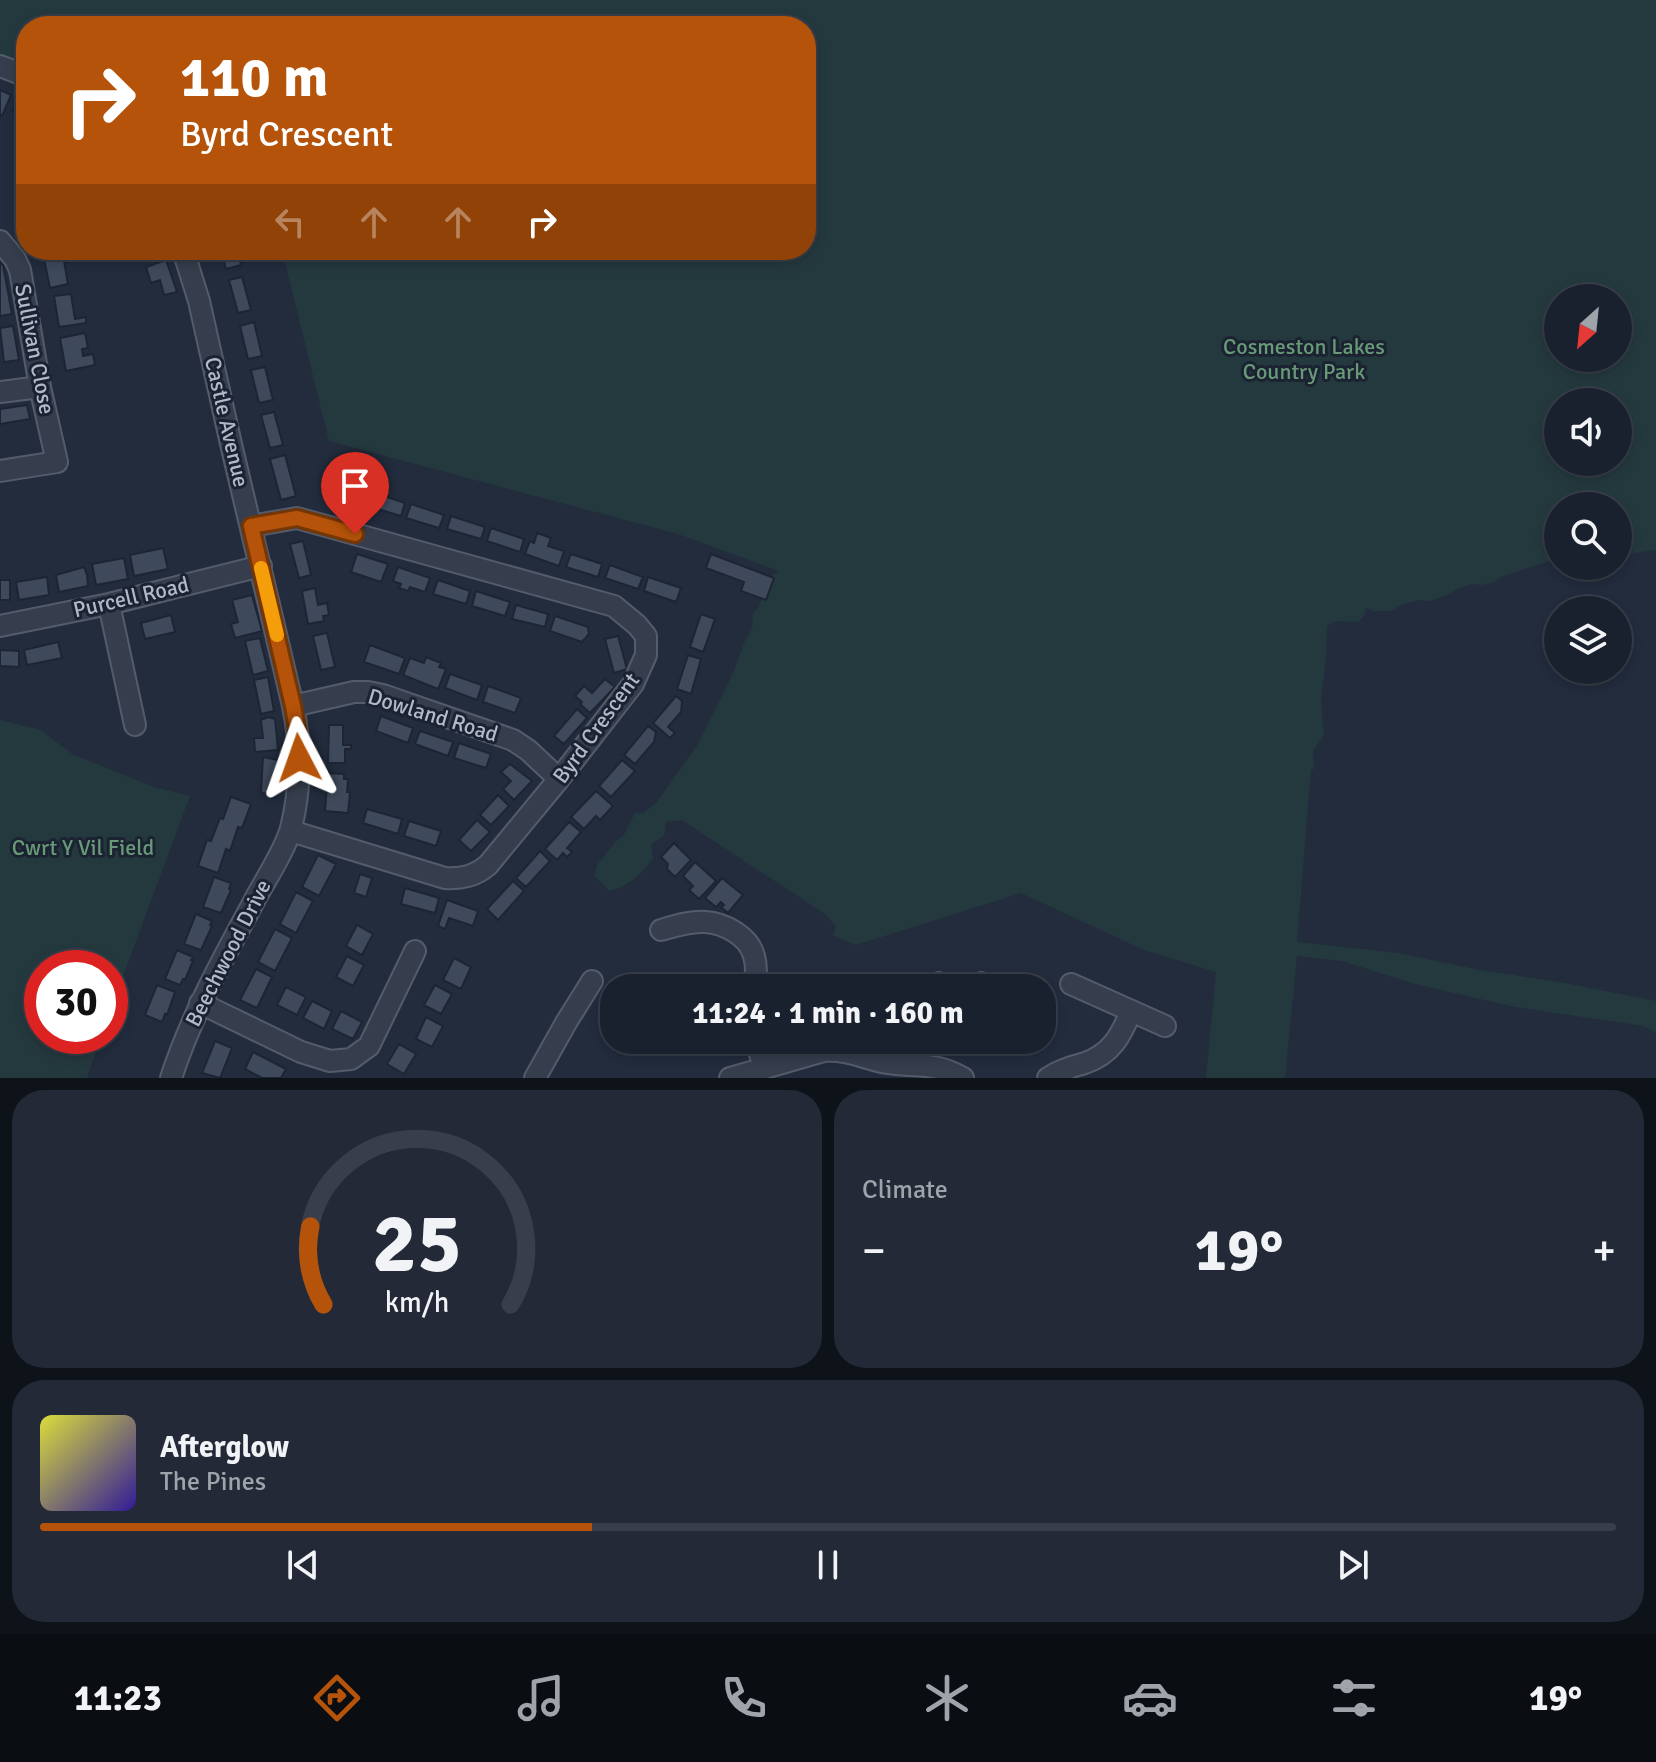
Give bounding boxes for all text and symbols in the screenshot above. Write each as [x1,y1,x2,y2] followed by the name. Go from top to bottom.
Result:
[180,43,328,112] text: 110 m
[48,48,152,152] icon: right
[180,112,393,157] text: Byrd Crescent
[268,200,312,244] icon: left
[352,200,396,244] icon: ahead
[436,200,480,244] icon: ahead
[520,200,564,244] icon: right
[9,282,61,416] street label: Sullivan Close
[1544,284,1632,372] north arrow
[1544,284,1632,684] map controls
[1223,333,1385,385] park label: Cosmeston Lakes Country Park
[199,354,255,490] street label: Castle Avenue
[1544,388,1632,476] button: sound
[321,452,389,534] pin
[333,464,377,508] icon: arrive
[1544,492,1632,580] button: search
[71,571,191,623] street label: Purcell Road
[1544,596,1632,684] button: layers
[547,667,645,789] street label: Byrd Crescent
[365,682,501,748] street label: Dowland Road
[257,716,341,800] position arrow
[12,834,154,861] park label: Cwrt Y Vil Field
[179,875,277,1031] street label: Beechwood Drive
[24,950,128,1054] speed limit sign: 30
[692,995,964,1032] text: 11:24 · 1 min · 160 m
[862,1174,948,1206] text: Climate
[372,1193,462,1295] text: 25
[1195,1214,1283,1288] text: 19°
[862,1224,886,1278] text: −
[1592,1224,1616,1278] text: +
[385,1285,449,1320] text: km/h
[160,1429,289,1466] text: Afterglow
[160,1466,266,1498] text: The Pines
[281,1543,325,1587] icon: previous
[806,1543,850,1587] icon: pause
[1331,1543,1375,1587] icon: next
[309,1670,365,1726] icon: directions
[513,1670,569,1726] icon: music
[716,1670,772,1726] icon: phone
[919,1670,975,1726] icon: climate
[1122,1670,1178,1726] icon: car
[1326,1670,1382,1726] icon: filters
[74,1676,162,1721] text: 11:23
[1529,1676,1582,1721] text: 19°

